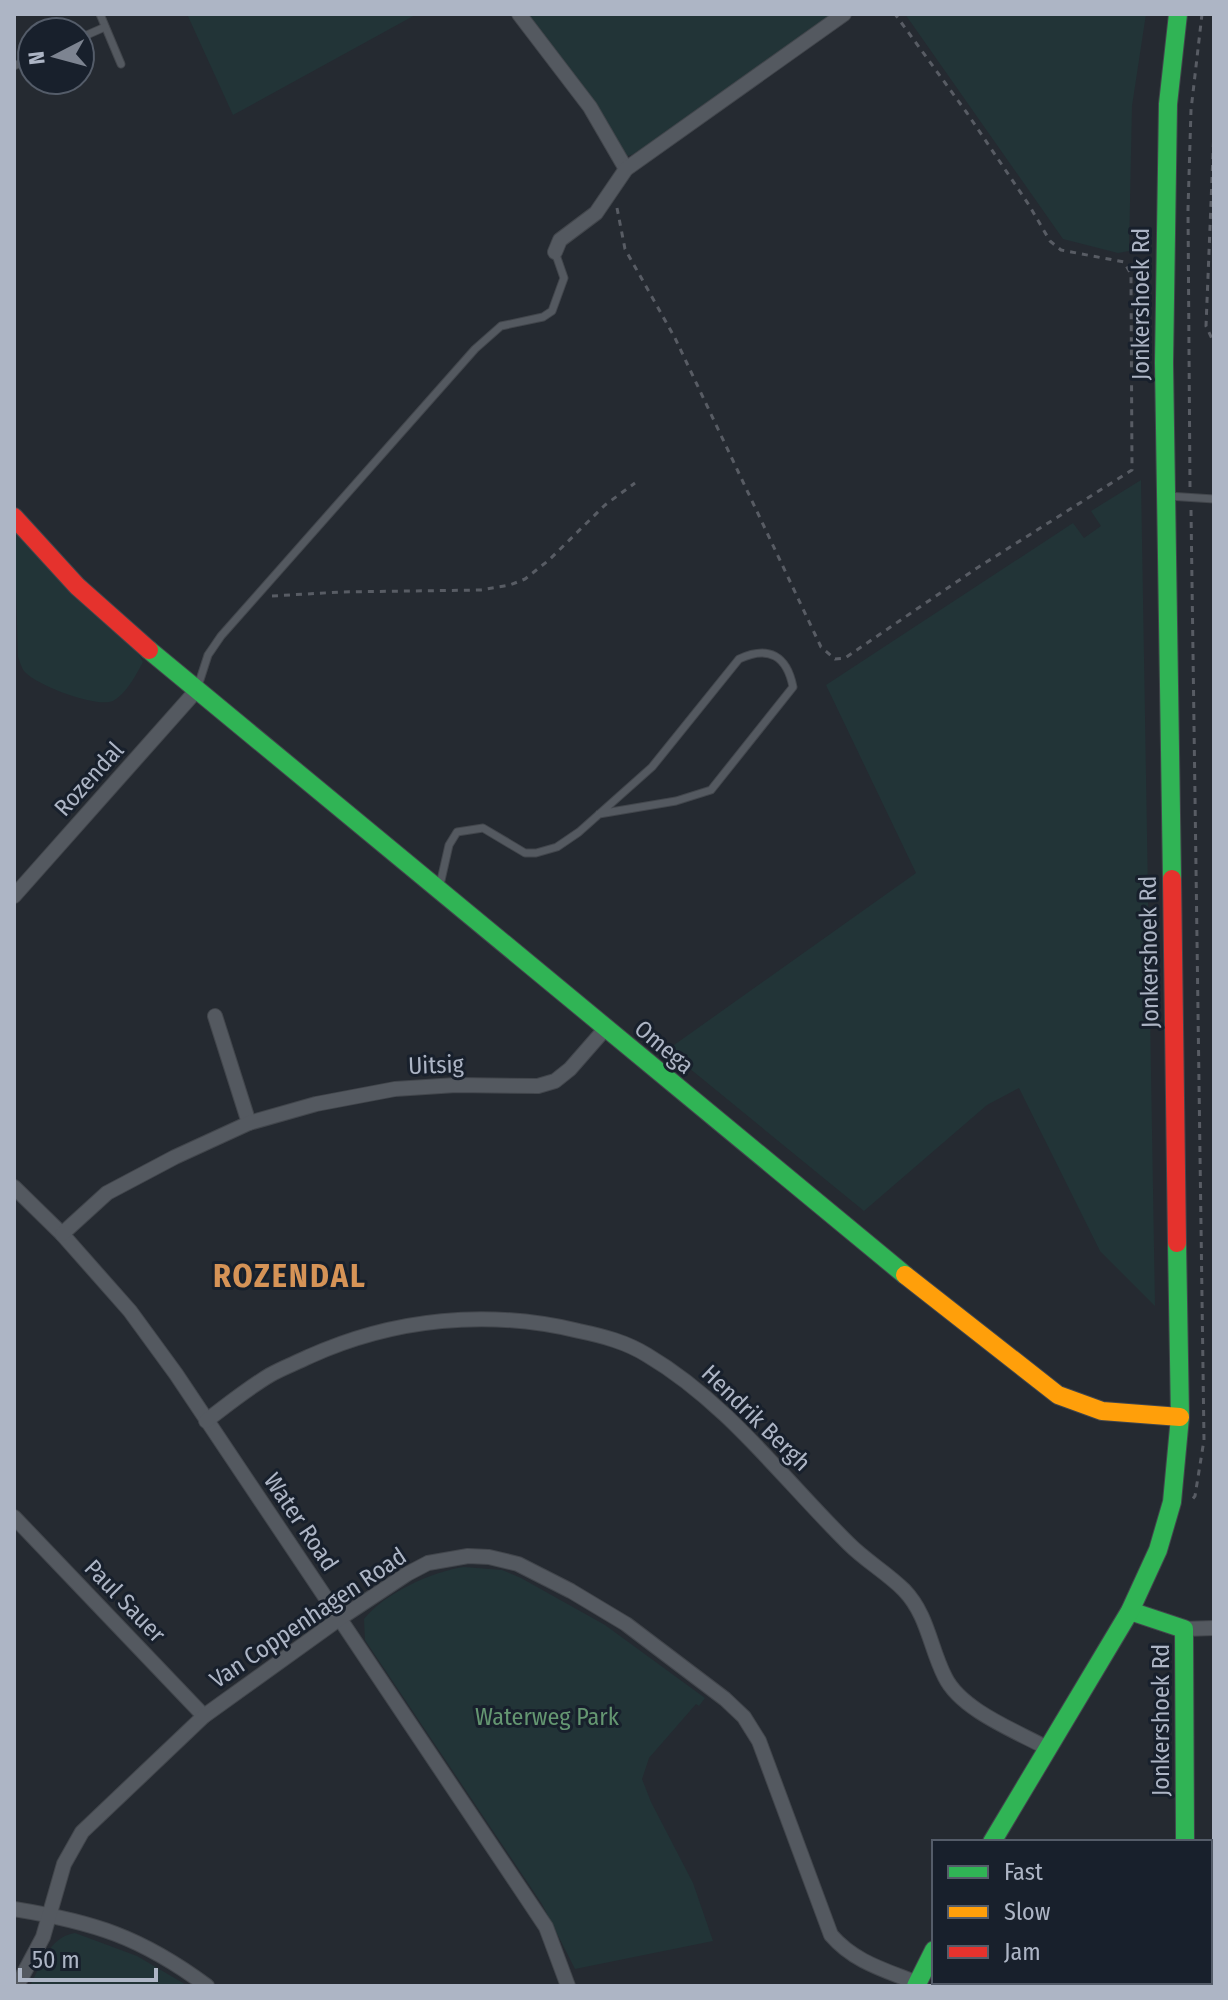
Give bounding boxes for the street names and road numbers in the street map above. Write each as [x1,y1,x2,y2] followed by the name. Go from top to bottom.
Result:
[1127,228,1155,380] street label: Jonkershoek Rd
[49,736,129,822] street label: Rozendal
[1134,876,1164,1028] street label: Jonkershoek Rd
[629,1014,699,1080] street label: Omega
[408,1050,465,1080] street label: Uitsig
[696,1359,816,1477] street label: Hendrik Bergh
[258,1468,344,1576] street label: Water Road
[205,1542,411,1694] street label: Van Coppenhagen Road
[79,1554,172,1649] street label: Paul Sauer
[1147,1644,1175,1796] street label: Jonkershoek Rd

